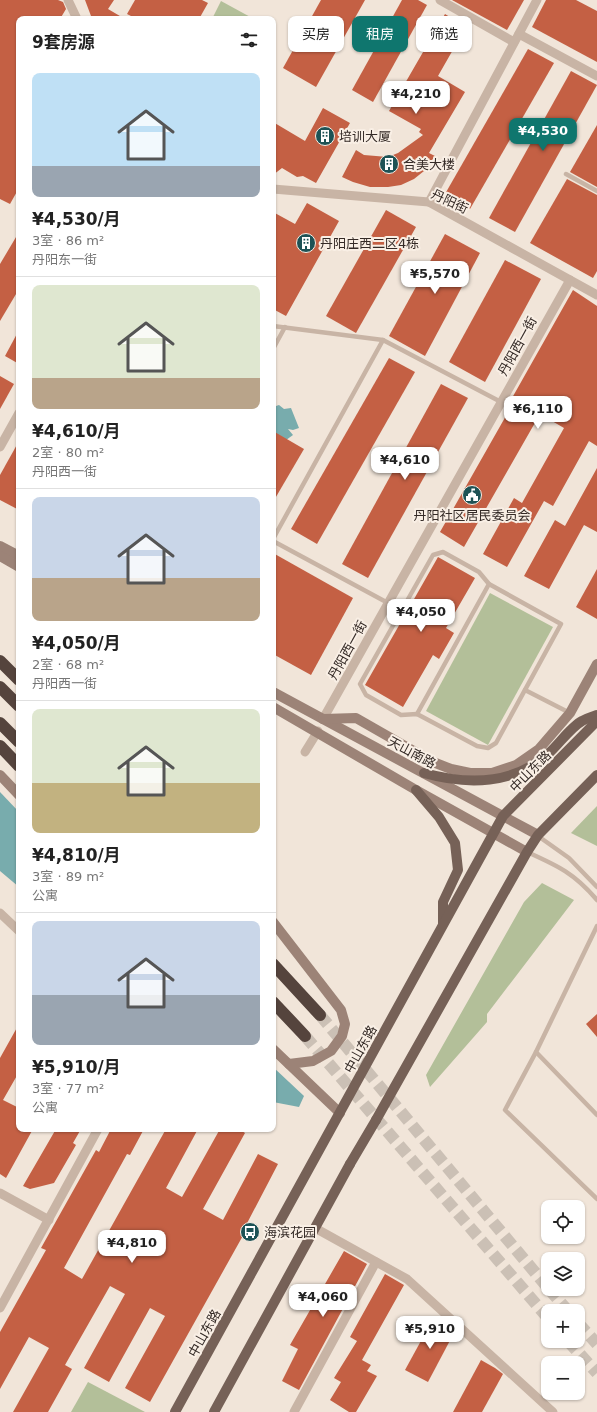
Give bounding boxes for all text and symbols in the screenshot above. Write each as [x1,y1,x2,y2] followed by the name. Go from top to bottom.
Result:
[288,16,344,52] chip: 买房
[352,16,408,52] chip: 租房
[416,16,472,52] chip: 筛选
[238,29,260,51] icon: filters
[32,32,95,52] text: 9套房源
[383,81,449,115] pin: ¥4,210
[391,86,441,101] text: ¥4,210
[110,99,182,171] icon: home
[510,118,576,152] pin: ¥4,530
[518,123,568,138] text: ¥4,530
[314,125,336,147] building icon: 培训大厦
[339,129,391,144] place label: 培训大厦
[378,153,400,175] building icon: 合美大楼
[403,157,455,172] place label: 合美大楼
[429,186,471,216] street label: 丹阳街
[32,209,121,229] text: ¥4,530/月
[295,232,317,254] building icon: 丹阳庄西二区4栋
[32,233,104,248] text: 3室 · 86 m²
[320,236,419,251] place label: 丹阳庄西二区4栋
[32,252,97,267] text: 丹阳东一街
[402,261,468,295] pin: ¥5,570
[410,266,460,281] text: ¥5,570
[110,311,182,383] icon: home
[495,314,540,378] street label: 丹阳西一街
[505,396,571,430] pin: ¥6,110
[513,401,563,416] text: ¥6,110
[32,421,121,441] text: ¥4,610/月
[32,445,104,460] text: 2室 · 80 m²
[372,447,438,481] pin: ¥4,610
[380,452,430,467] text: ¥4,610
[32,464,97,479] text: 丹阳西一街
[461,484,483,506] public building icon: 丹阳社区居民委员会
[413,508,531,523] place label: 丹阳社区居民委员会
[110,523,182,595] icon: home
[388,599,454,633] pin: ¥4,050
[396,604,446,619] text: ¥4,050
[325,618,370,682] street label: 丹阳西一街
[32,633,121,653] text: ¥4,050/月
[32,657,104,672] text: 2室 · 68 m²
[32,676,97,691] text: 丹阳西一街
[385,734,438,771] street label: 天山南路
[110,735,182,807] icon: home
[507,748,554,795] street label: 中山东路
[32,845,121,865] text: ¥4,810/月
[32,869,104,884] text: 3室 · 89 m²
[32,888,58,903] text: 公寓
[110,947,182,1019] icon: home
[341,1023,380,1076] street label: 中山东路
[32,1057,121,1077] text: ¥5,910/月
[32,1081,104,1096] text: 3室 · 77 m²
[32,1100,58,1115] text: 公寓
[541,1200,585,1400] map controls
[541,1200,585,1244] button: locate
[239,1221,261,1243] bus stop icon: 海滨花园
[264,1225,316,1240] place label: 海滨花园
[99,1230,165,1264] pin: ¥4,810
[107,1235,157,1250] text: ¥4,810
[541,1252,585,1296] button: layers
[290,1284,356,1318] pin: ¥4,060
[298,1289,348,1304] text: ¥4,060
[541,1304,585,1348] button: +
[185,1307,224,1360] street label: 中山东路
[397,1316,463,1350] pin: ¥5,910
[405,1321,455,1336] text: ¥5,910
[541,1356,585,1400] button: −

